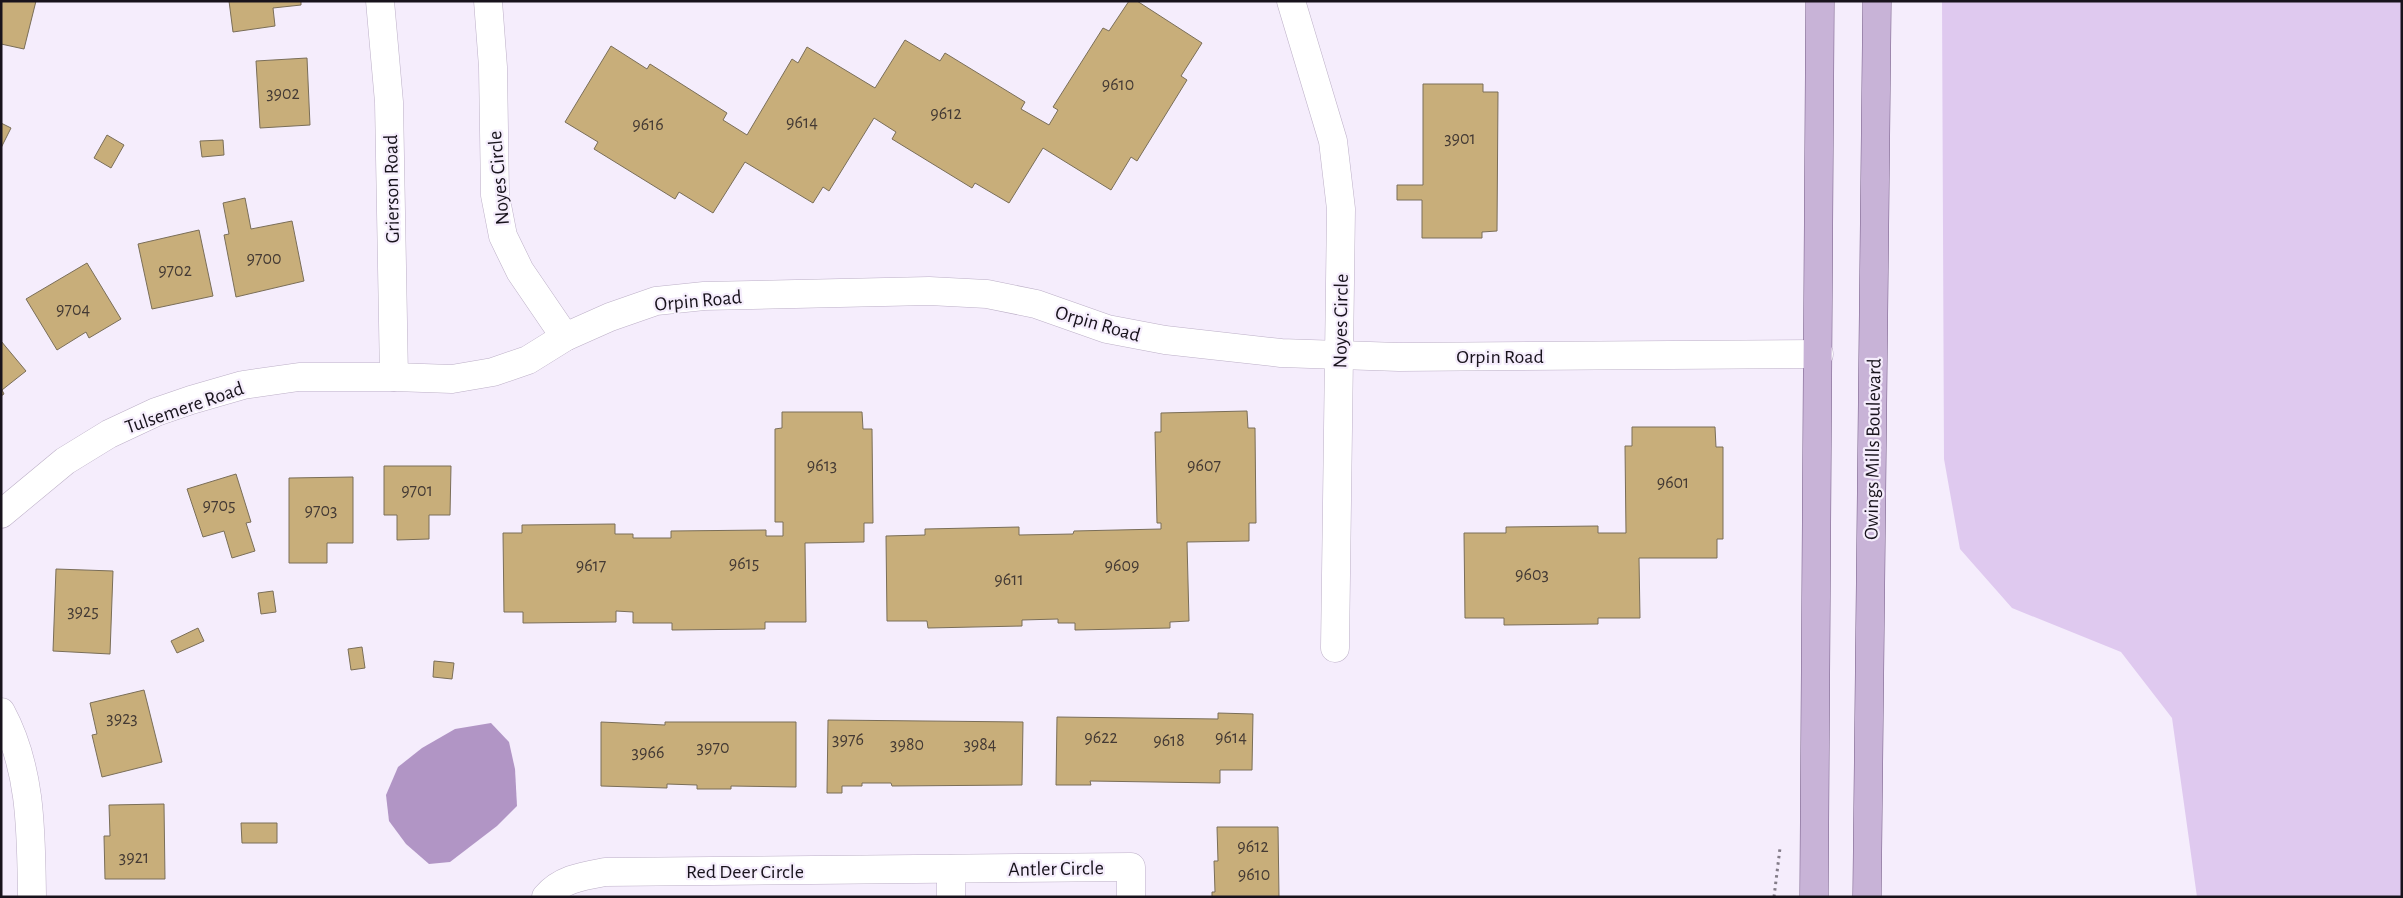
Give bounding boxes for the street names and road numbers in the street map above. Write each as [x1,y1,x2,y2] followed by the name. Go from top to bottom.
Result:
[485,130,513,226] street label: Noyes Circle
[381,134,403,244] street label: Grierson Road
[1330,274,1352,368] street label: Noyes Circle
[654,287,743,315] street label: Orpin Road
[1053,302,1143,346] street label: Orpin Road
[1456,347,1544,367] street label: Orpin Road
[1861,358,1885,540] street label: Owings Mills Boulevard
[122,378,246,438] street label: Tulsemere Road
[1008,858,1104,880] street label: Antler Circle
[686,862,804,882] street label: Red Deer Circle

